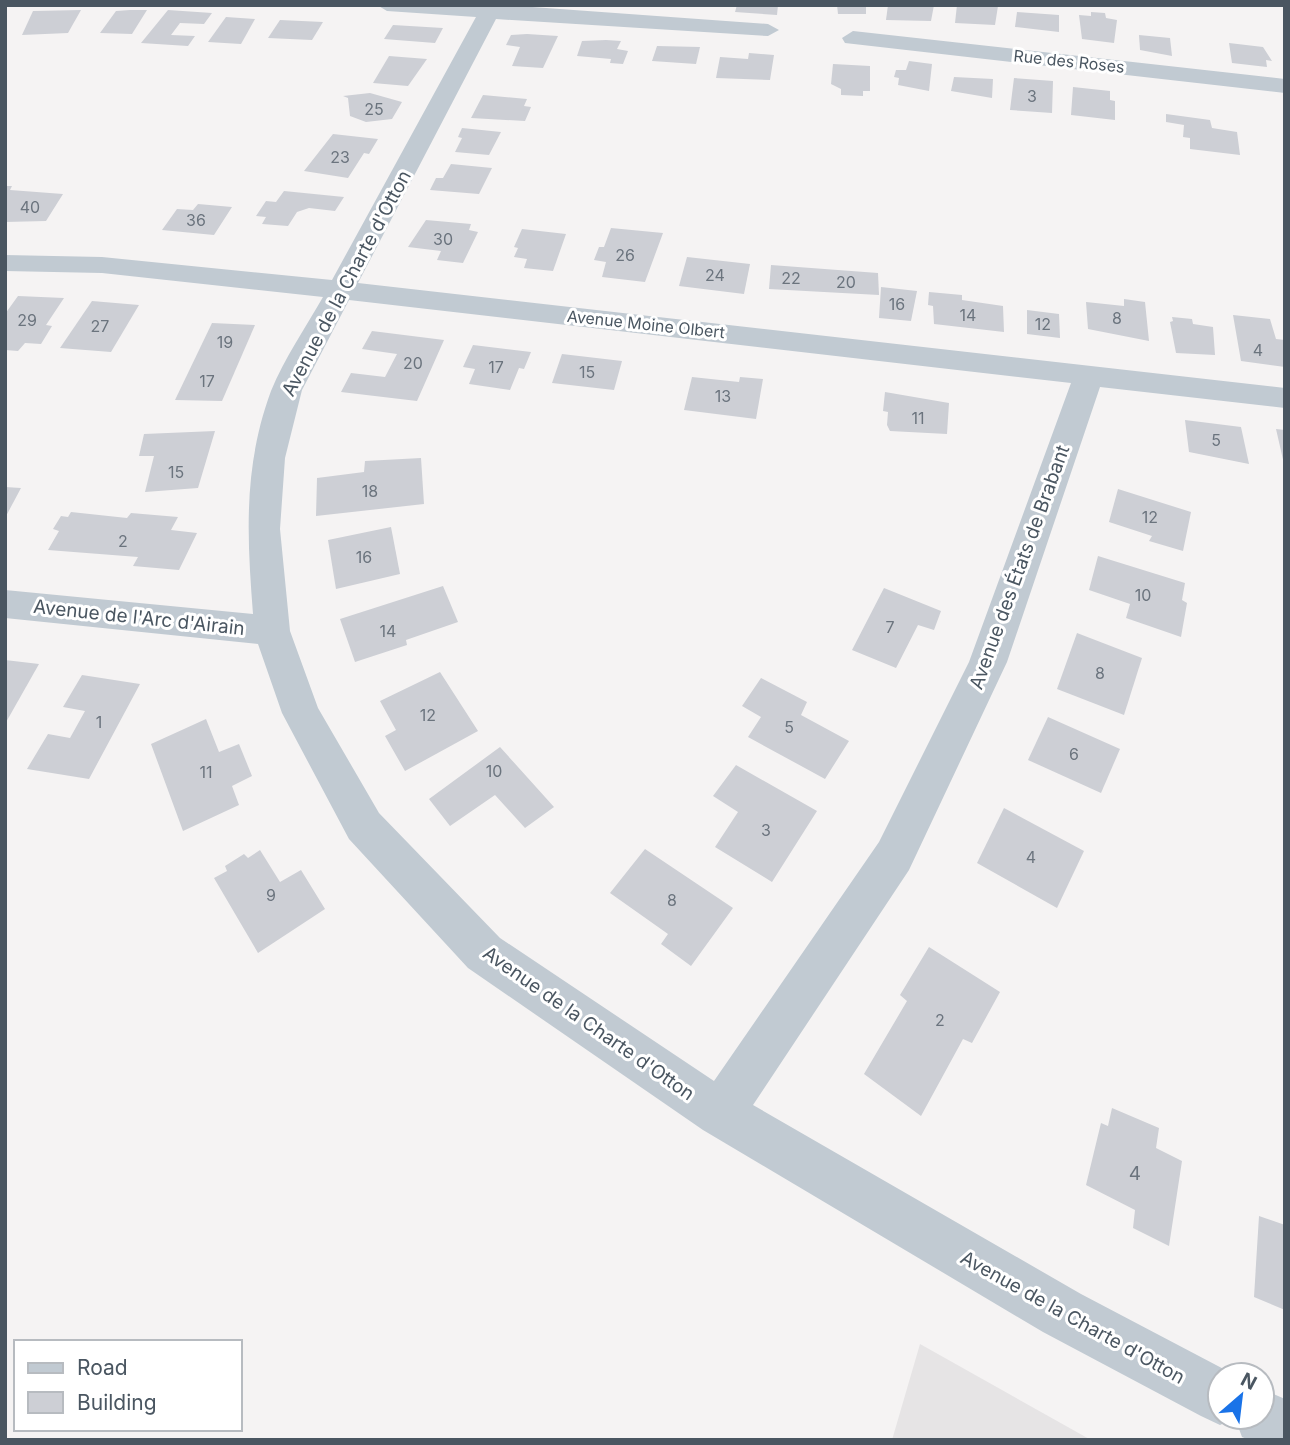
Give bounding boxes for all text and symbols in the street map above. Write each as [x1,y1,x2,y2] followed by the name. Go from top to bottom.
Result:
[1012,45,1126,77] street label: Rue des Roses
[1027,86,1037,106] house number: 3
[364,99,384,119] house number: 25
[330,147,350,167] house number: 23
[277,166,416,400] street label: Avenue de la Charte d'Otton
[20,197,40,217] house number: 40
[186,210,206,230] house number: 36
[433,229,453,249] house number: 30
[615,245,635,265] house number: 26
[705,265,725,285] house number: 24
[781,268,801,288] house number: 22
[836,272,856,292] house number: 20
[889,294,905,314] house number: 16
[960,305,976,325] house number: 14
[566,306,726,342] street label: Avenue Moine Olbert
[1112,308,1122,328] house number: 8
[17,310,37,330] house number: 29
[1035,314,1051,334] house number: 12
[91,316,109,336] house number: 27
[217,332,233,352] house number: 19
[1253,340,1263,360] house number: 4
[403,353,423,373] house number: 20
[488,357,504,377] house number: 17
[579,362,595,382] house number: 15
[199,371,215,391] house number: 17
[715,386,731,406] house number: 13
[911,408,925,428] house number: 11
[1211,430,1221,450] house number: 5
[964,442,1074,692] street label: Avenue des États de Brabant
[168,462,184,482] house number: 15
[362,481,378,501] house number: 18
[1142,507,1158,527] house number: 12
[118,531,128,551] house number: 2
[356,547,372,567] house number: 16
[1135,585,1151,605] house number: 10
[32,595,246,640] street label: Avenue de l'Arc d'Airain
[885,617,895,637] house number: 7
[380,621,396,641] house number: 14
[1095,663,1105,683] house number: 8
[420,705,436,725] house number: 12
[96,712,102,732] house number: 1
[784,717,794,737] house number: 5
[1069,744,1079,764] house number: 6
[486,761,502,781] house number: 10
[199,762,213,782] house number: 11
[761,820,771,840] house number: 3
[1026,847,1036,867] house number: 4
[266,885,276,905] house number: 9
[667,890,677,910] house number: 8
[479,942,699,1105] street label: Avenue de la Charte d'Otton
[935,1010,945,1030] house number: 2
[1129,1162,1141,1185] house number: 4
[957,1246,1189,1389] street label: Avenue de la Charte d'Otton
[14,1340,242,1431] legend
[77,1355,128,1380] text: Road
[1206,1361,1276,1431] north arrow
[1237,1368,1261,1395] text: N
[77,1390,157,1415] text: Building

